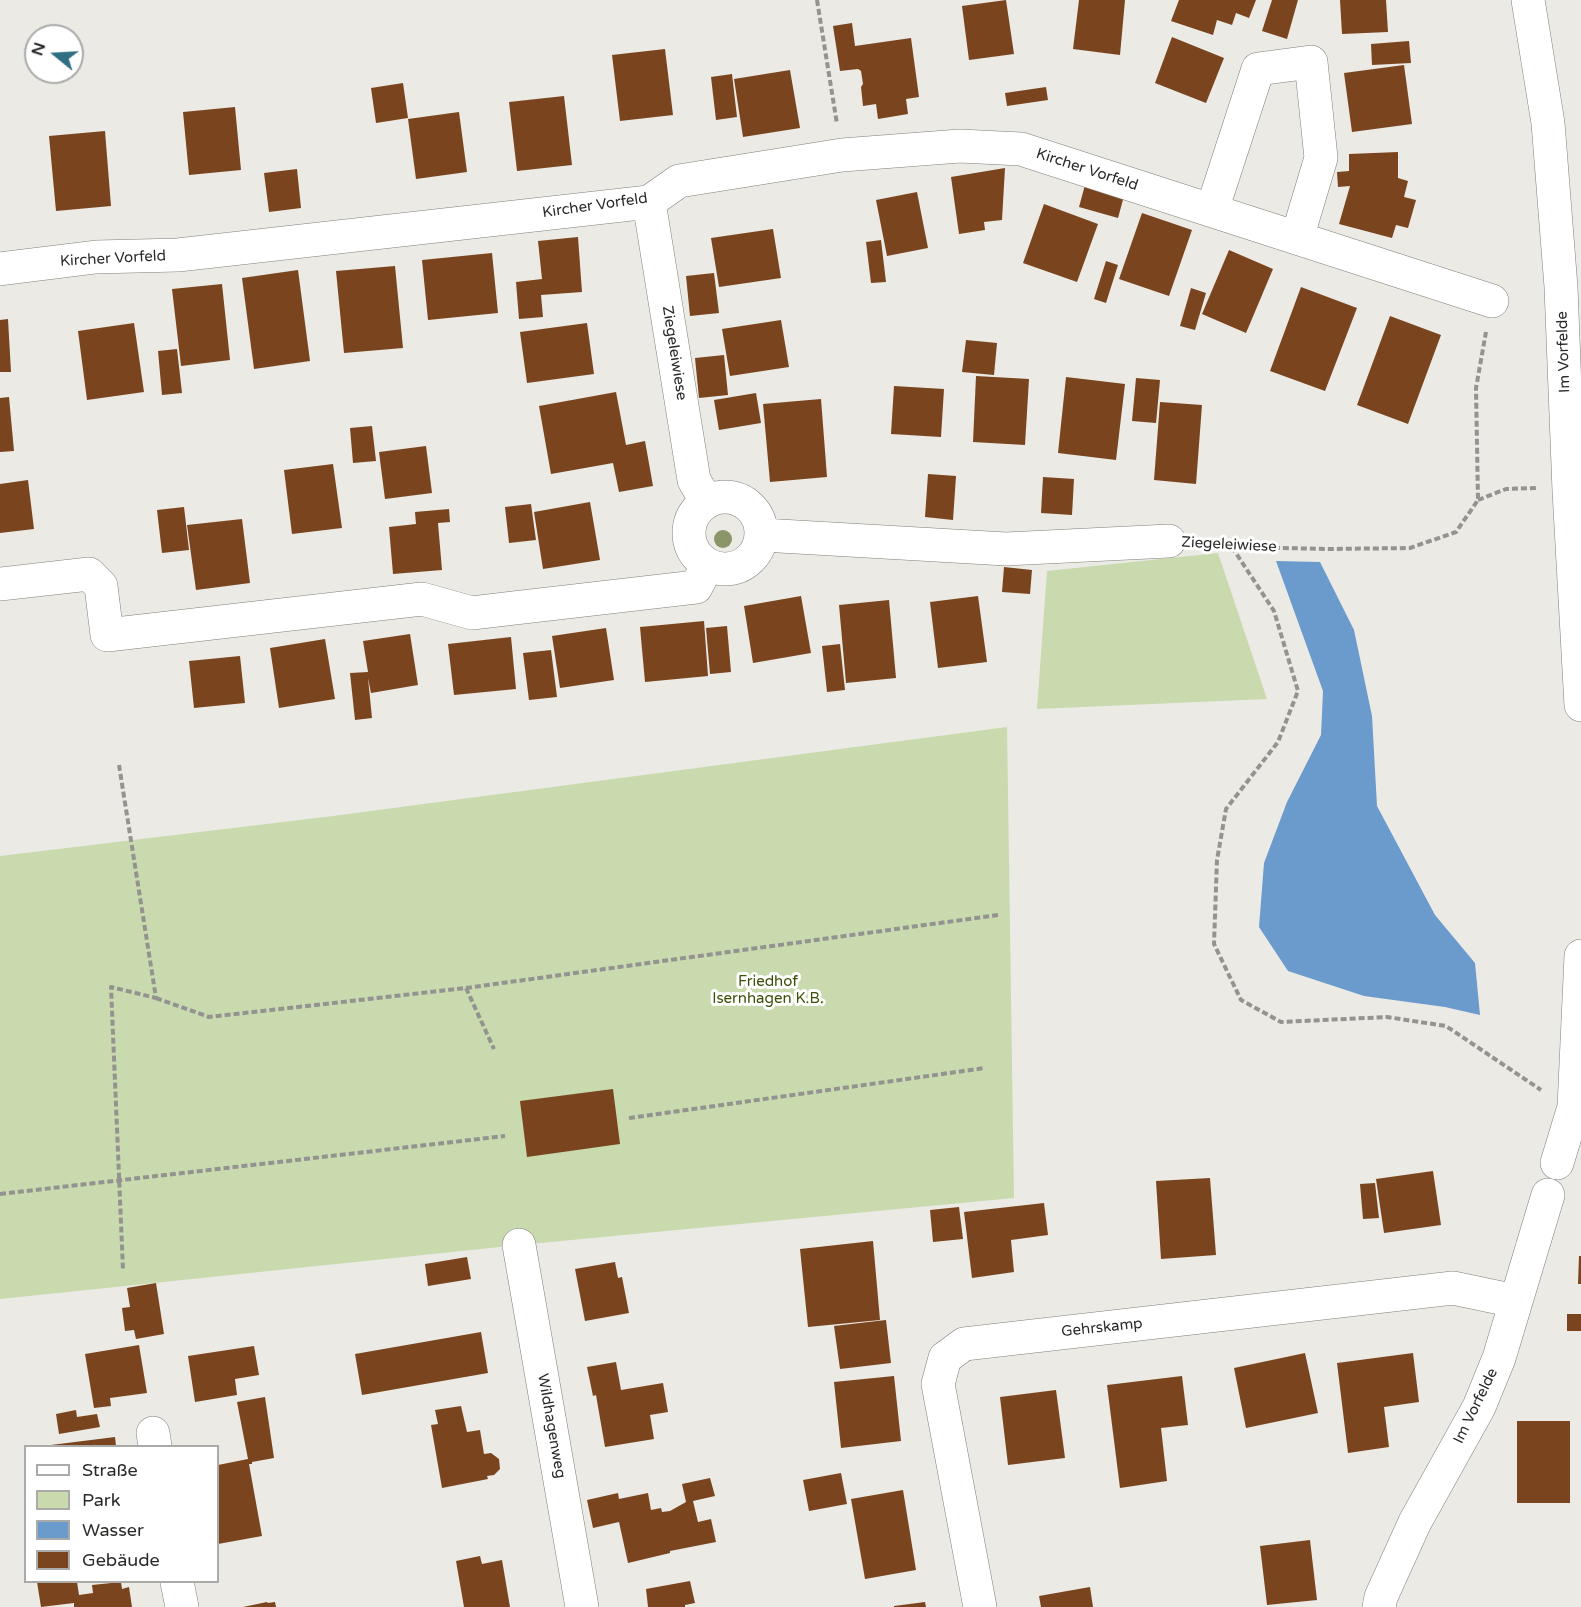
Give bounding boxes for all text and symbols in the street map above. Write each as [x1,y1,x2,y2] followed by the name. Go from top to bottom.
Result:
[24,24,84,84] north arrow
[27,40,50,58] text: N
[1034,145,1140,195] street label: Kircher Vorfeld
[541,190,649,222] street label: Kircher Vorfeld
[60,247,166,271] street label: Kircher Vorfeld
[658,304,690,402] street label: Ziegeleiwiese
[1554,311,1574,393] street label: Im Vorfelde
[1181,534,1277,556] street label: Ziegeleiwiese
[712,973,824,1008] park label: Friedhof Isernhagen K.B.
[1060,1315,1144,1341] street label: Gehrskamp
[1450,1365,1502,1447] street label: Im Vorfelde
[533,1372,569,1480] street label: Wildhagenweg
[24,1445,219,1583] legend
[82,1459,138,1481] text: Straße
[82,1489,120,1511] text: Park
[82,1519,144,1541] text: Wasser
[82,1549,160,1571] text: Gebäude

